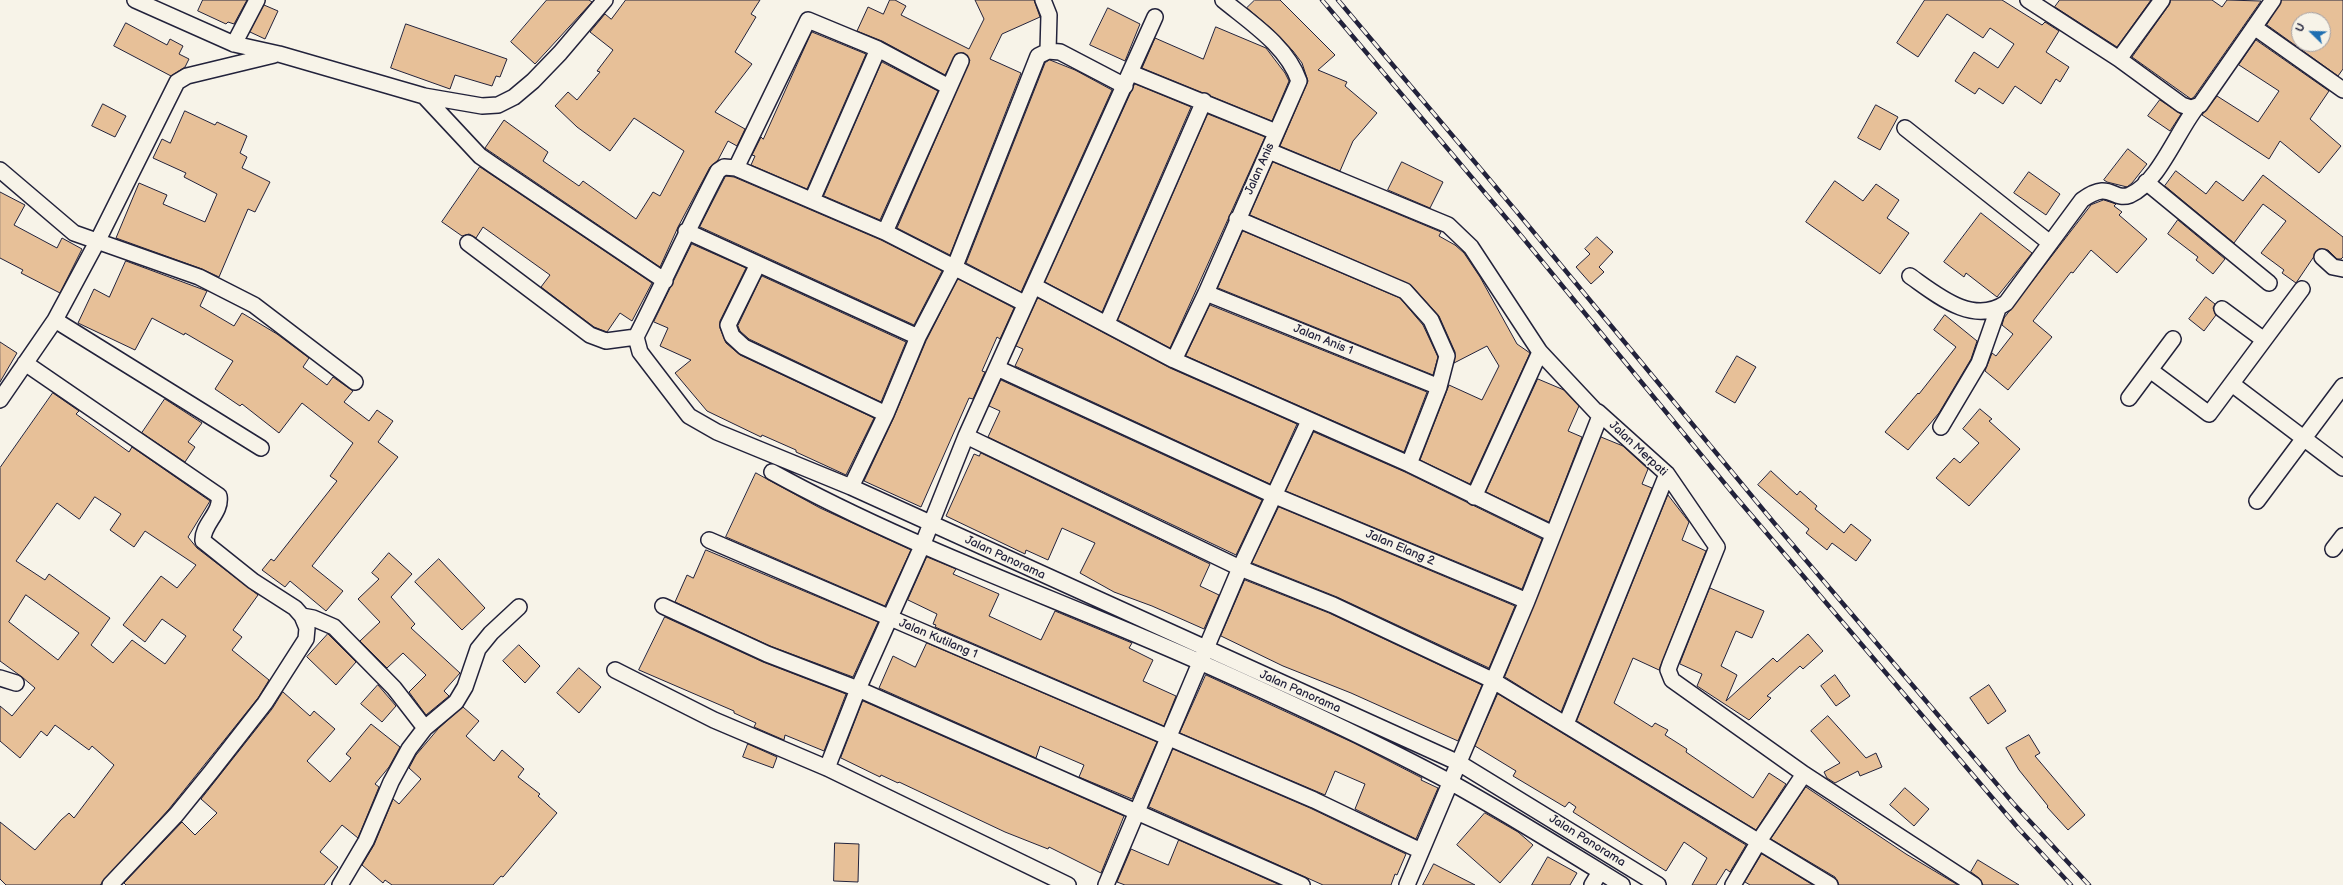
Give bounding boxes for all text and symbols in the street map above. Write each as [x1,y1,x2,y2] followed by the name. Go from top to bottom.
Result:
[2291,12,2331,52] north arrow
[2293,21,2308,34] text: U
[1242,141,1278,197] street label: Jalan Anis
[1291,322,1355,358] street label: Jalan Anis 1
[1606,418,1670,480] street label: Jalan Merpati
[1363,527,1437,569] street label: Jalan Elang 2
[962,533,1048,583] street label: Jalan Panorama
[897,616,979,662] street label: Jalan Kutilang 1
[1257,668,1343,716] street label: Jalan Panorama
[1546,812,1628,870] street label: Jalan Panorama

